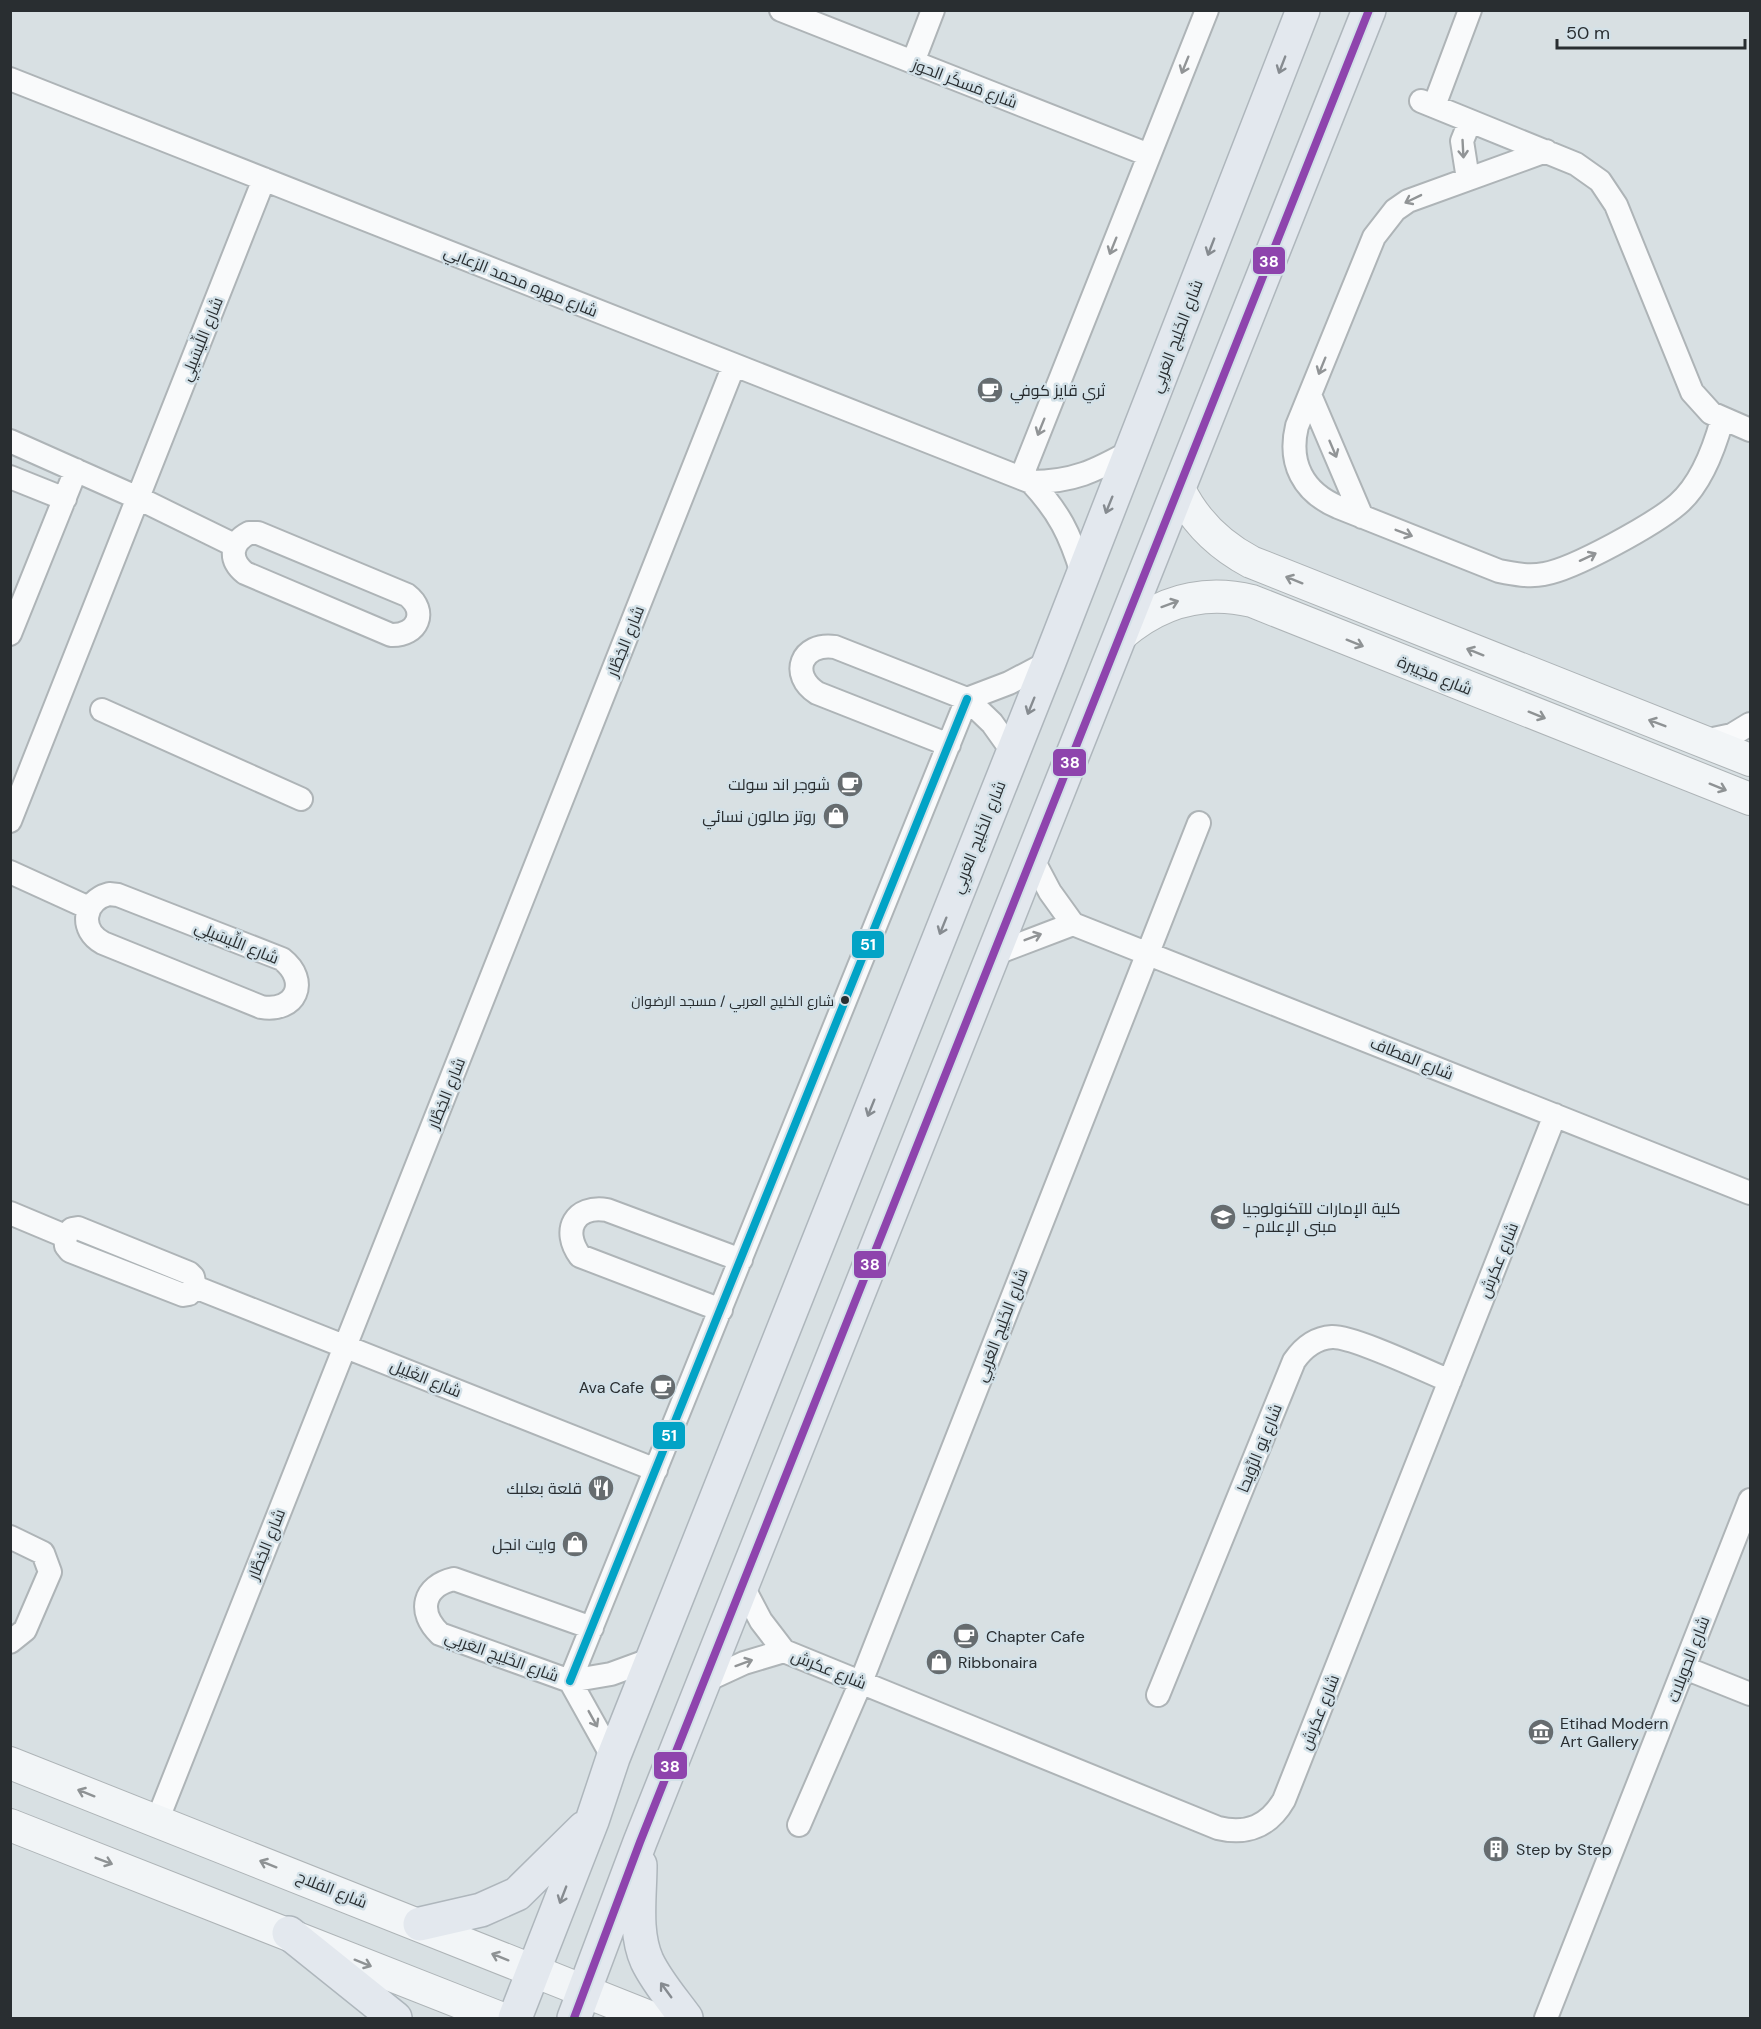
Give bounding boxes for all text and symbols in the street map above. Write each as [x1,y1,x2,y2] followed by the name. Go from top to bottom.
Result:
[1557,12,1744,50] scale bar
[1566,21,1610,45] text: 50 m
[908,53,1020,114] street label: شارع مَسكَر الحوز
[1179,55,1190,74] one-way arrow
[1276,55,1287,74] one-way arrow
[1458,139,1469,159] one-way arrow
[1405,194,1423,206] one-way arrow
[1107,236,1118,255] one-way arrow
[1205,237,1216,255] one-way arrow
[440,241,601,325] street label: شارع مهره محمد الزعابي
[1252,246,1286,275] line badge: 38
[1259,251,1279,272] text: 38
[1145,277,1211,397] street label: شارع الخَلِيج العَربِي
[174,294,231,385] street label: شارع اللِّيسَيلِي
[1316,356,1327,375] one-way arrow
[975,375,1005,405] cafe icon: ثري قايز كوفي
[1010,380,1106,404] place label: ثري قايز كوفي
[1035,417,1046,436] one-way arrow
[1328,439,1339,458] one-way arrow
[1103,495,1114,514] one-way arrow
[1394,529,1412,540] one-way arrow
[1578,551,1596,563] one-way arrow
[1286,573,1304,584] one-way arrow
[1160,597,1179,608] one-way arrow
[601,603,650,681] street label: شارع الخِطَّار
[1346,638,1364,649] one-way arrow
[1467,646,1485,657] one-way arrow
[1394,651,1475,701] street label: شارع مجَيبرة
[1025,697,1036,715] one-way arrow
[1527,710,1545,721] one-way arrow
[1648,717,1667,728] one-way arrow
[1052,748,1087,777] line badge: 38
[1060,752,1080,773] text: 38
[835,769,865,799] cafe icon: شوجر اند سولت
[728,774,830,795] place label: شوجر اند سولت
[946,778,1013,898] street label: شارع الخَلِيج العَربِي
[1708,782,1727,793] one-way arrow
[821,801,851,831] shop icon: روتز صالون نسائي
[702,806,816,830] place label: روتز صالون نسائي
[191,915,282,972] street label: شارع اللِّيسَيلِي
[937,917,948,935] one-way arrow
[851,930,885,959] line badge: 51
[1023,931,1042,942] one-way arrow
[860,934,876,955] text: 51
[631,992,834,1013] place label: شارع الخليج العربي / مسجد الرضوان
[839,994,851,1006] marker: شارع الخليج العربي / مسجد الرضوان
[1367,1032,1457,1086] street label: شارع المَطاف
[422,1055,471,1133] street label: شارع الخِطَّار
[865,1098,876,1116] one-way arrow
[1242,1198,1401,1238] place label: كلية الإمارات للتكنولوجيا - مبنى الإعلام
[1208,1202,1238,1232] school or university icon: كلية الإمارات للتكنولوجيا - مبنى الإعلام
[1474,1219,1524,1301] street label: شارع عكرش
[853,1250,887,1279] line badge: 38
[860,1254,880,1275] text: 38
[970,1266,1036,1386] street label: شارع الخَلِيج العَربِي
[387,1355,464,1403] street label: شارع الغَلِيل
[648,1372,678,1402] cafe icon: Ava Cafe
[579,1377,644,1398] place label: Ava Cafe
[1232,1401,1288,1496] street label: شارع يَو الرِّوَيحا
[652,1421,686,1450] line badge: 51
[661,1425,677,1446] text: 51
[586,1473,616,1503] restaurant icon: قلعة بعلبك
[507,1478,582,1499] place label: قلعة بعلبك
[242,1506,291,1584] street label: شارع الخِطَّار
[560,1529,590,1559] shop icon: وايت انجل
[492,1534,556,1555] place label: وايت انجل
[1662,1613,1715,1706] street label: شارع الحويلات
[951,1621,981,1651] cafe icon: Chapter Cafe
[441,1626,562,1690] street label: شارع الخَلِيج العَربِي
[986,1626,1085,1647] place label: Chapter Cafe
[788,1645,870,1695] street label: شارع عكرش
[924,1647,954,1677] shop icon: Ribbonaira
[958,1652,1037,1673] place label: Ribbonaira
[734,1657,753,1668] one-way arrow
[1295,1671,1345,1753] street label: شارع عكرش
[587,1710,599,1727] one-way arrow
[1560,1713,1669,1752] place label: Etihad Modern Art Gallery
[1526,1717,1556,1747] museum icon: Etihad Modern Art Gallery
[653,1751,688,1780] line badge: 38
[660,1756,680,1777] text: 38
[77,1787,96,1798] one-way arrow
[1481,1834,1511,1864] building icon: Step by Step
[1516,1839,1612,1860] place label: Step by Step
[94,1856,113,1867] one-way arrow
[259,1858,277,1869] one-way arrow
[293,1866,370,1914] street label: شارع الفلاح
[557,1885,568,1903] one-way arrow
[492,1950,510,1961] one-way arrow
[353,1958,372,1969] one-way arrow
[660,1982,672,1998] one-way arrow

